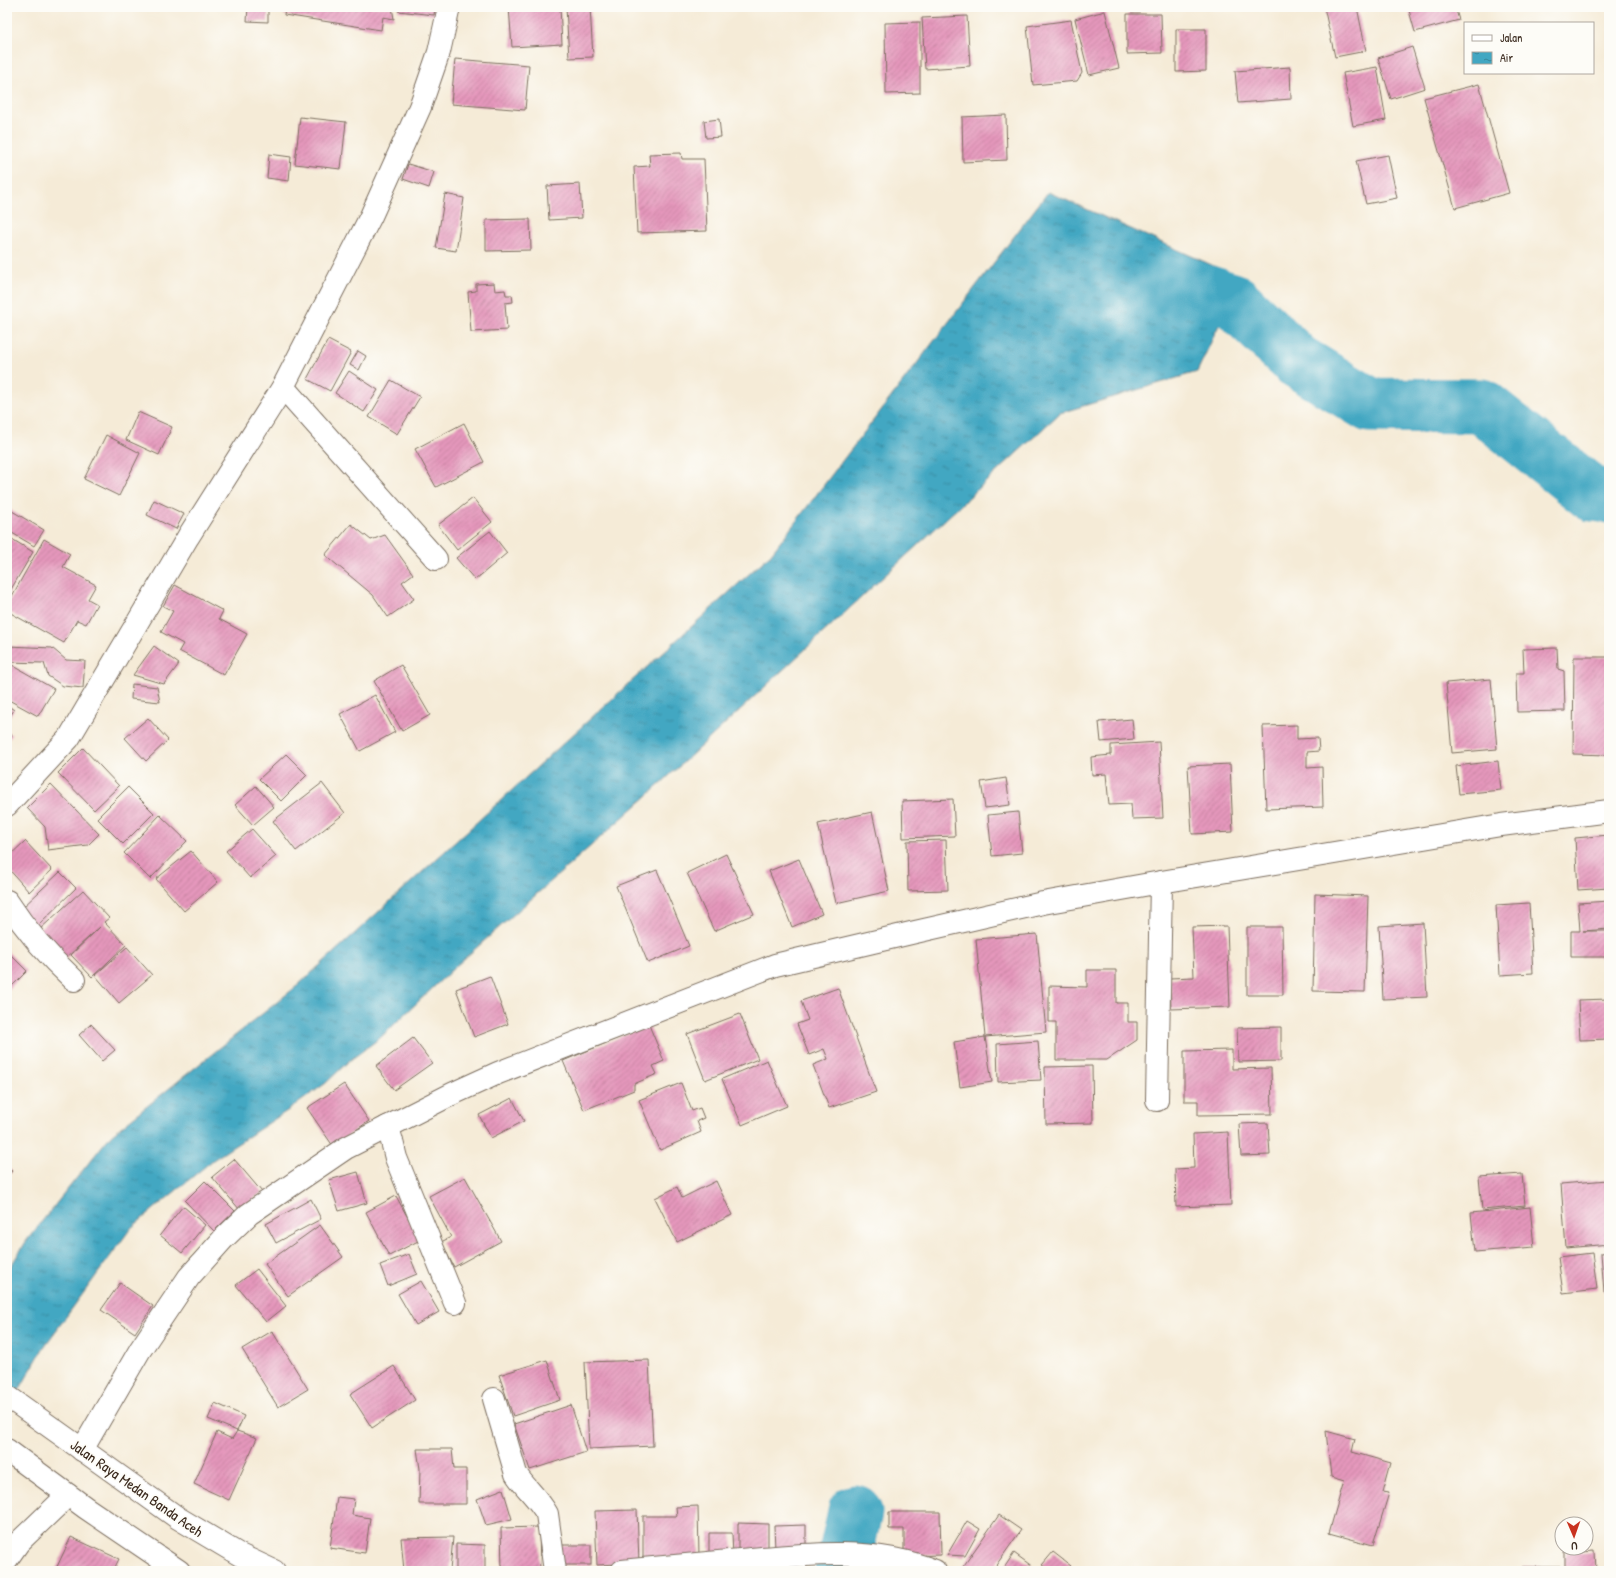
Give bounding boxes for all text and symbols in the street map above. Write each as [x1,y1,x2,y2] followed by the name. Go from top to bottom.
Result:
[1464,22,1594,74] legend
[1500,29,1522,46] text: Jalan
[1500,49,1514,66] text: Air
[66,1434,208,1542] street label: Jalan Raya Medan Banda Aceh
[1554,1516,1594,1556] north arrow
[1571,1539,1578,1553] text: U

